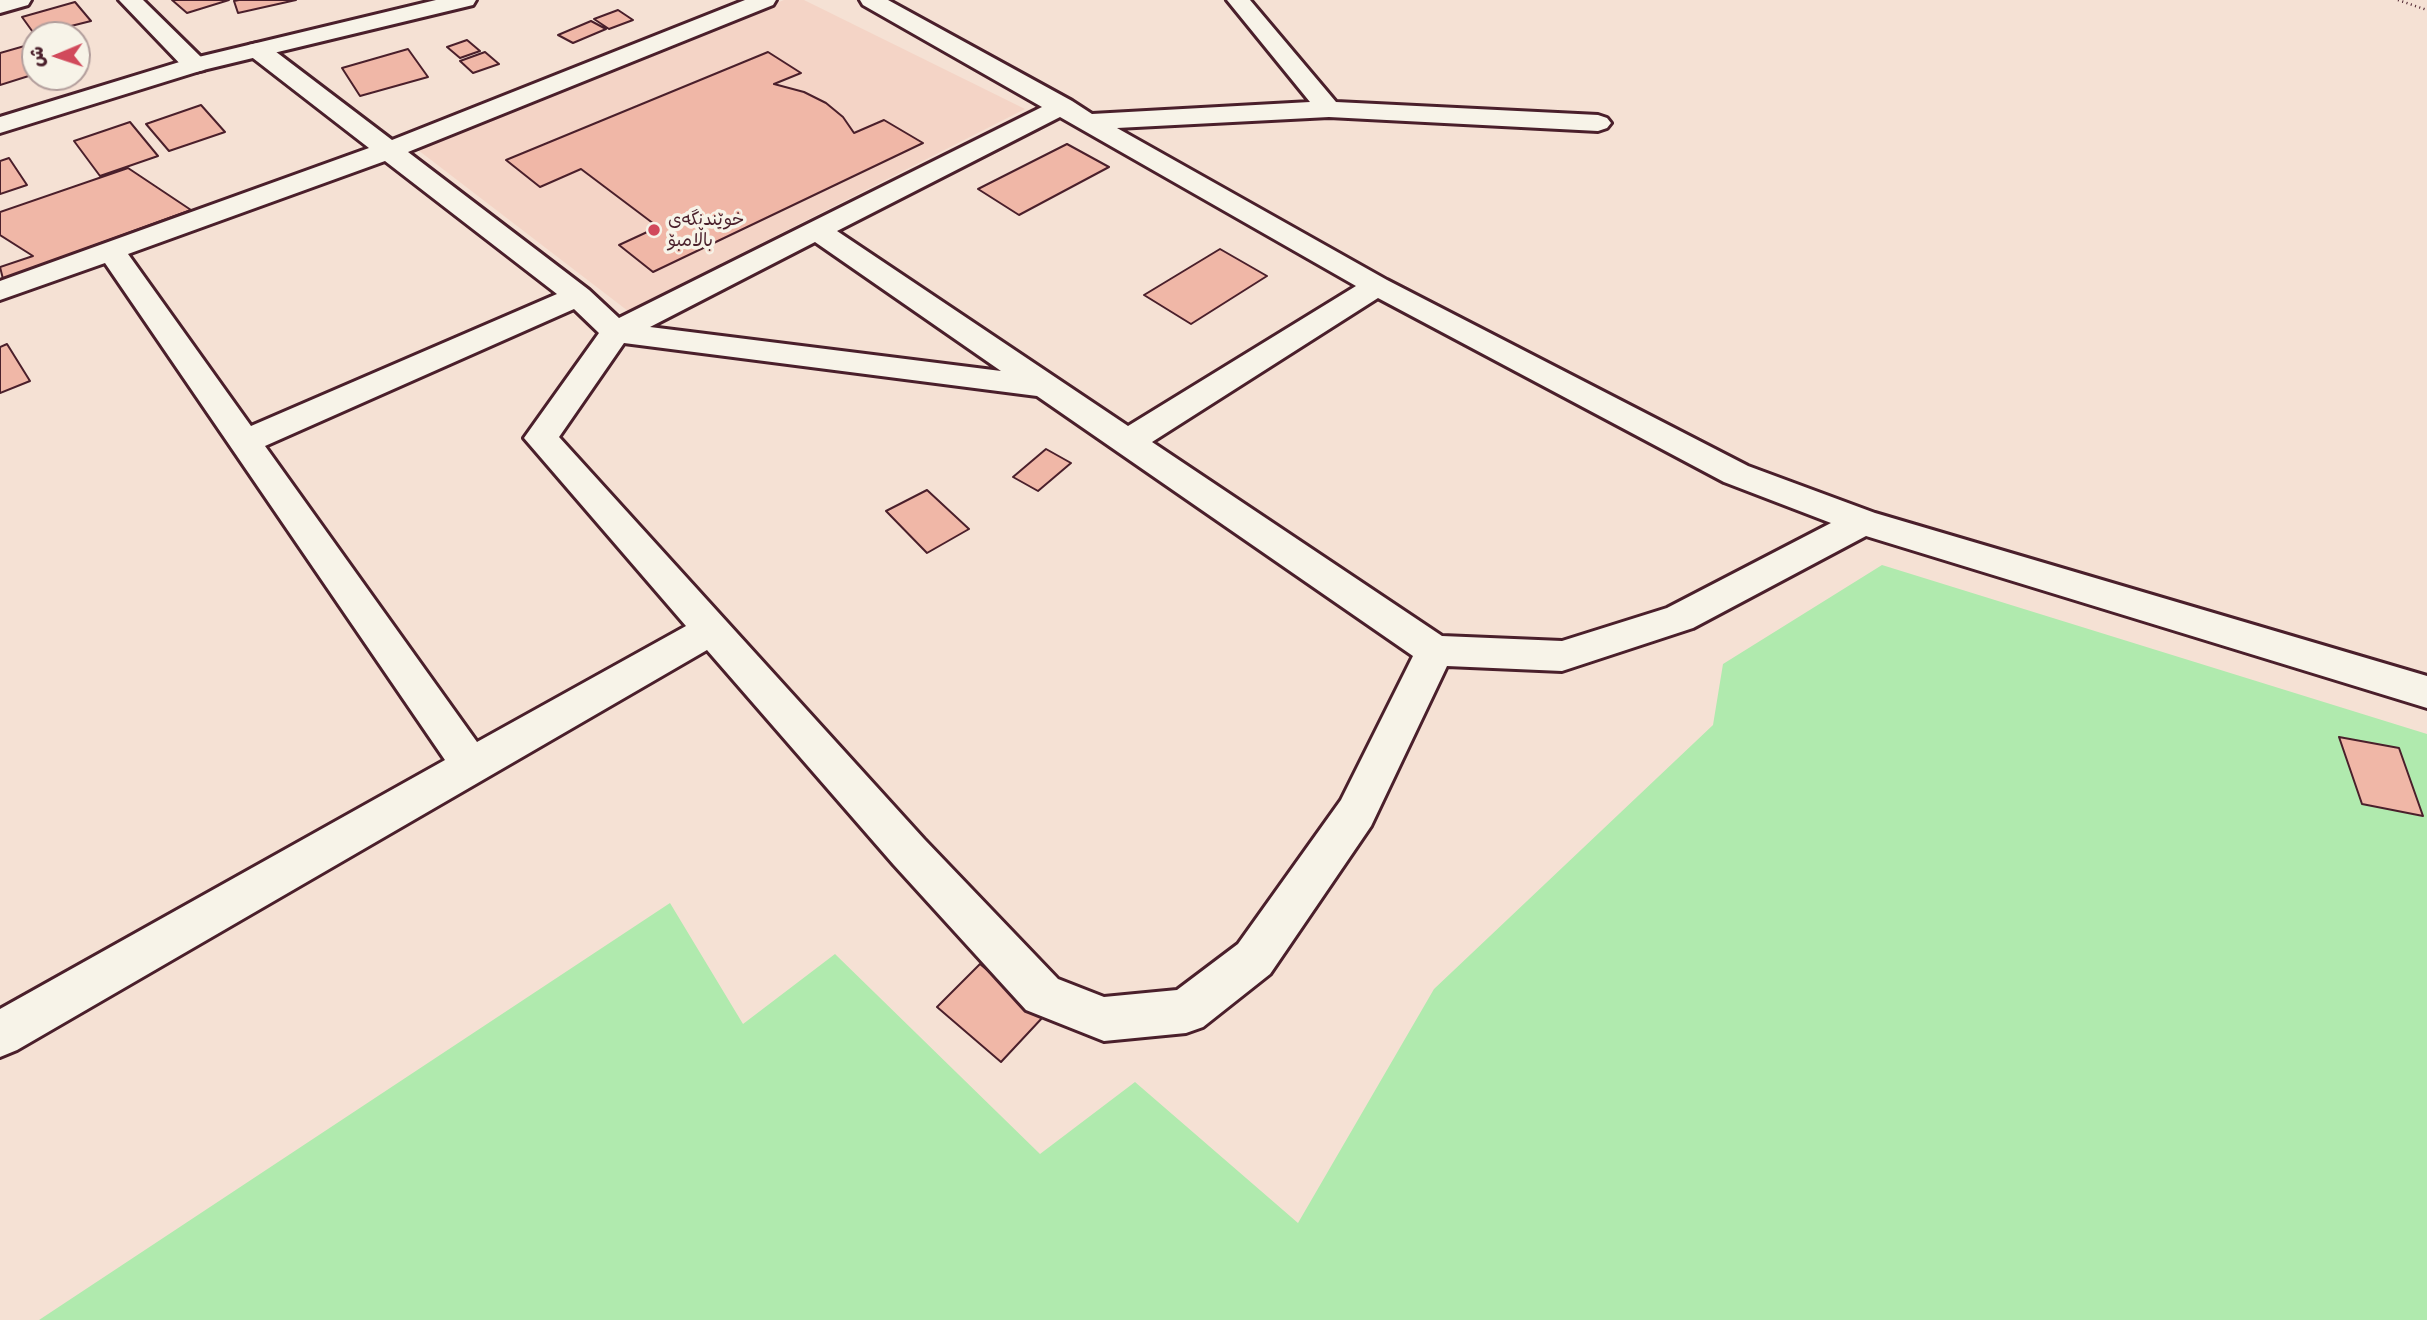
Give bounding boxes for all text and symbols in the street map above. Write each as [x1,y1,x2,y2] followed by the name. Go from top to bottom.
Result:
[21,21,91,91] north arrow
[26,46,48,67] text: ش
[668,209,744,252] place label: خوێندنگەی باڵامبۆ
[646,222,662,238] marker: خوێندنگەی باڵامبۆ

